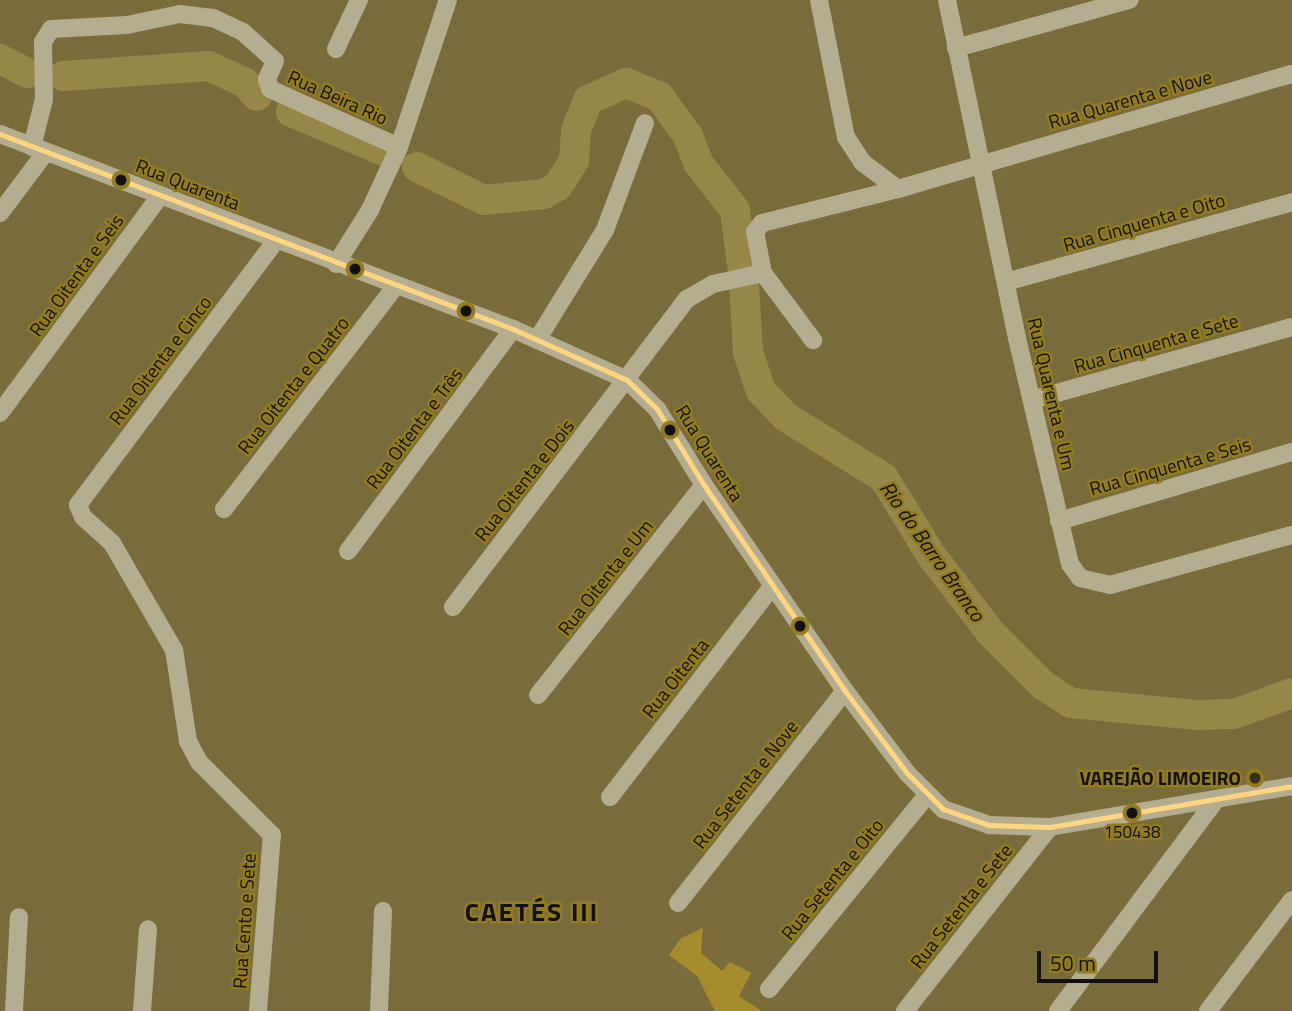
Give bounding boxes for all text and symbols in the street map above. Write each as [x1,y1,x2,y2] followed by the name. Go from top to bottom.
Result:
[284,65,392,129] street label: Rua Beira Rio
[1046,65,1214,133] street label: Rua Quarenta e Nove
[133,154,243,214] street label: Rua Quarenta
[114,173,128,187] unlabelled marker
[1060,188,1228,256] street label: Rua Cinquenta e Oito
[24,209,128,341] street label: Rua Oitenta e Seis
[348,262,362,276] unlabelled marker
[104,291,216,429] street label: Rua Oitenta e Cinco
[459,304,473,318] unlabelled marker
[1071,309,1241,377] street label: Rua Cinquenta e Sete
[232,312,354,458] street label: Rua Oitenta e Quatro
[1023,315,1081,473] street label: Rua Quarenta e Um
[361,363,467,493] street label: Rua Oitenta e Três
[671,400,749,506] street label: Rua Quarenta
[469,415,579,545] street label: Rua Oitenta e Dois
[663,423,677,437] unlabelled marker
[1087,432,1253,500] street label: Rua Cinquenta e Seis
[875,476,991,626] water label: Rio do Barro Branco
[553,515,657,639] street label: Rua Oitenta e Um
[793,619,807,633] unlabelled marker
[637,634,713,722] street label: Rua Oitenta
[688,715,802,853] street label: Rua Setenta e Nove
[1080,767,1241,789] place label: VAREJÃO LIMOEIRO
[1247,770,1263,786] marker: VAREJÃO LIMOEIRO
[1125,806,1139,820] marker: 150438
[776,814,888,944] street label: Rua Setenta e Oito
[1103,823,1161,843] place label: 150438
[905,839,1017,973] street label: Rua Setenta e Sete
[228,852,260,990] street label: Rua Cento e Sete
[466,896,598,928] district label: CAETÉS III
[1040,937,1161,981] scale bar
[1050,947,1096,979] text: 50 m

